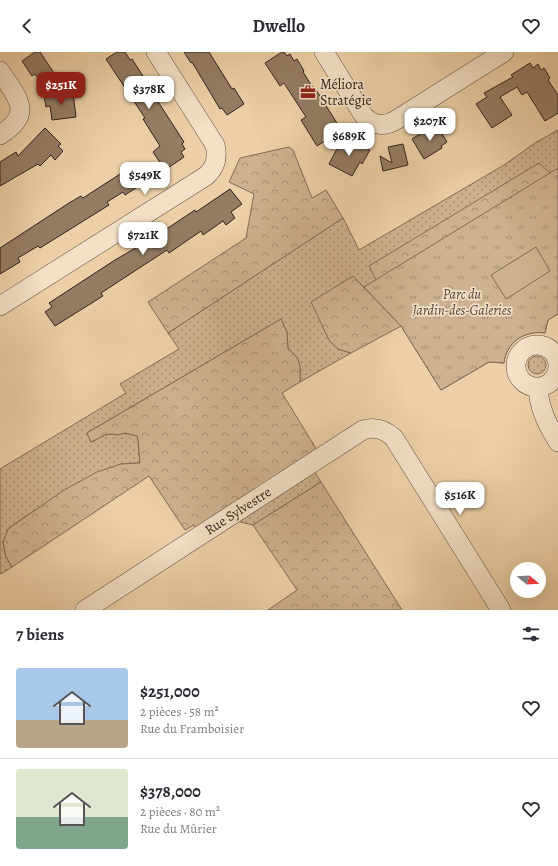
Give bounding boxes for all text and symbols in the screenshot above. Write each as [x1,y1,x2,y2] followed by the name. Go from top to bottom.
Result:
[253,14,305,38] text: Dwello
[16,15,38,37] icon: back
[520,15,542,37] icon: heart
[33,72,89,106] pin: $251K
[320,75,372,110] place label: Méliora Stratégie
[45,76,77,93] text: $251K
[121,76,177,110] pin: $378K
[133,80,165,97] text: $378K
[299,83,317,101] office icon: Méliora Stratégie
[402,108,458,142] pin: $207K
[414,112,446,129] text: $207K
[321,123,377,157] pin: $689K
[333,127,365,144] text: $689K
[117,162,173,196] pin: $549K
[129,166,161,183] text: $549K
[115,222,171,256] pin: $721K
[127,226,159,243] text: $721K
[411,285,512,320] park label: Parc du Jardin-des-Galeries
[201,482,275,540] street label: Rue Sylvestre
[432,482,488,516] pin: $516K
[445,486,475,503] text: $516K
[510,562,546,598] north arrow
[510,562,546,598] map controls
[16,623,64,646] text: 7 biens
[520,623,542,645] icon: filters
[140,680,200,703] text: $251,000
[48,684,96,732] icon: home
[520,697,542,719] icon: heart
[140,703,219,720] text: 2 pièces · 58 m²
[140,720,244,737] text: Rue du Framboisier
[140,780,201,803] text: $378,000
[48,785,96,833] icon: home
[520,798,542,820] icon: heart
[140,803,220,820] text: 2 pièces · 80 m²
[140,820,217,837] text: Rue du Mûrier

